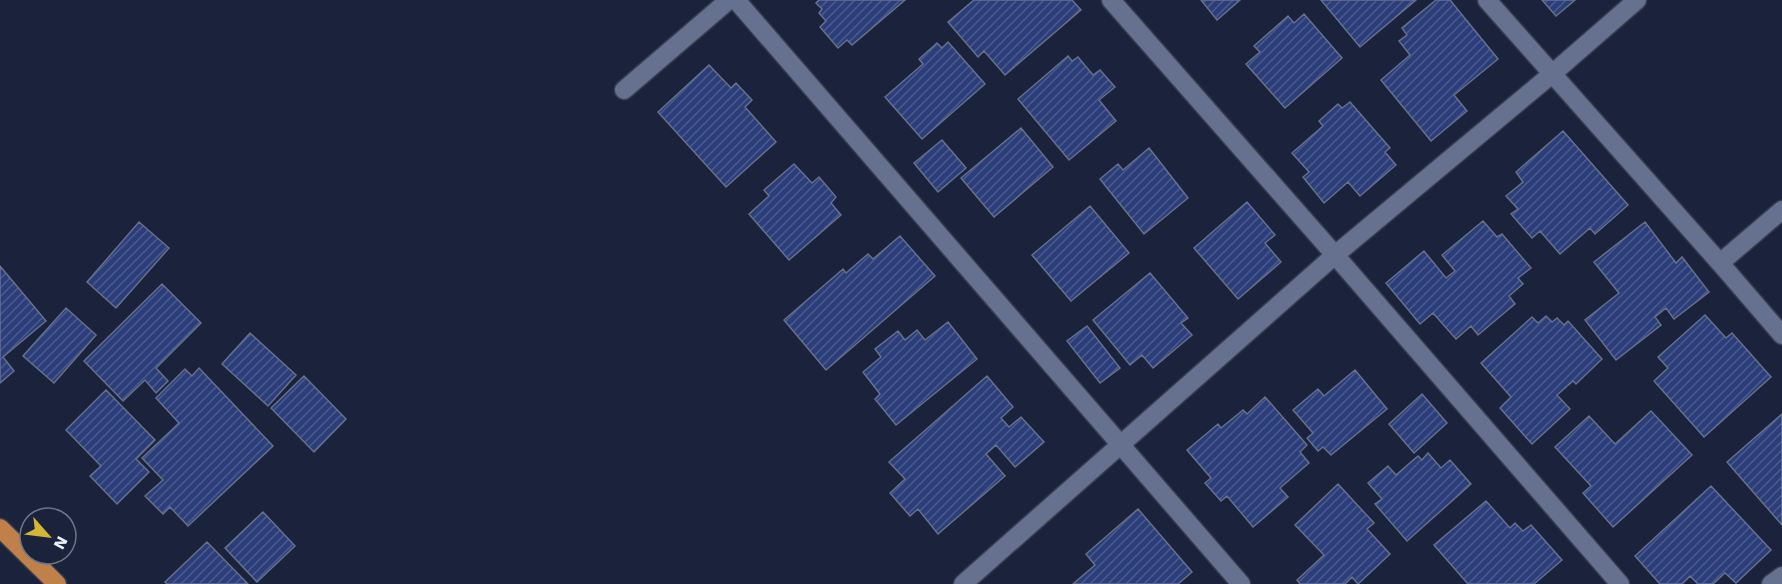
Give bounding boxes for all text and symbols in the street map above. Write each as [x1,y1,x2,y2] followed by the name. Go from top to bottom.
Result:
[18,506,78,566] north arrow
[50,533,72,553] text: N

